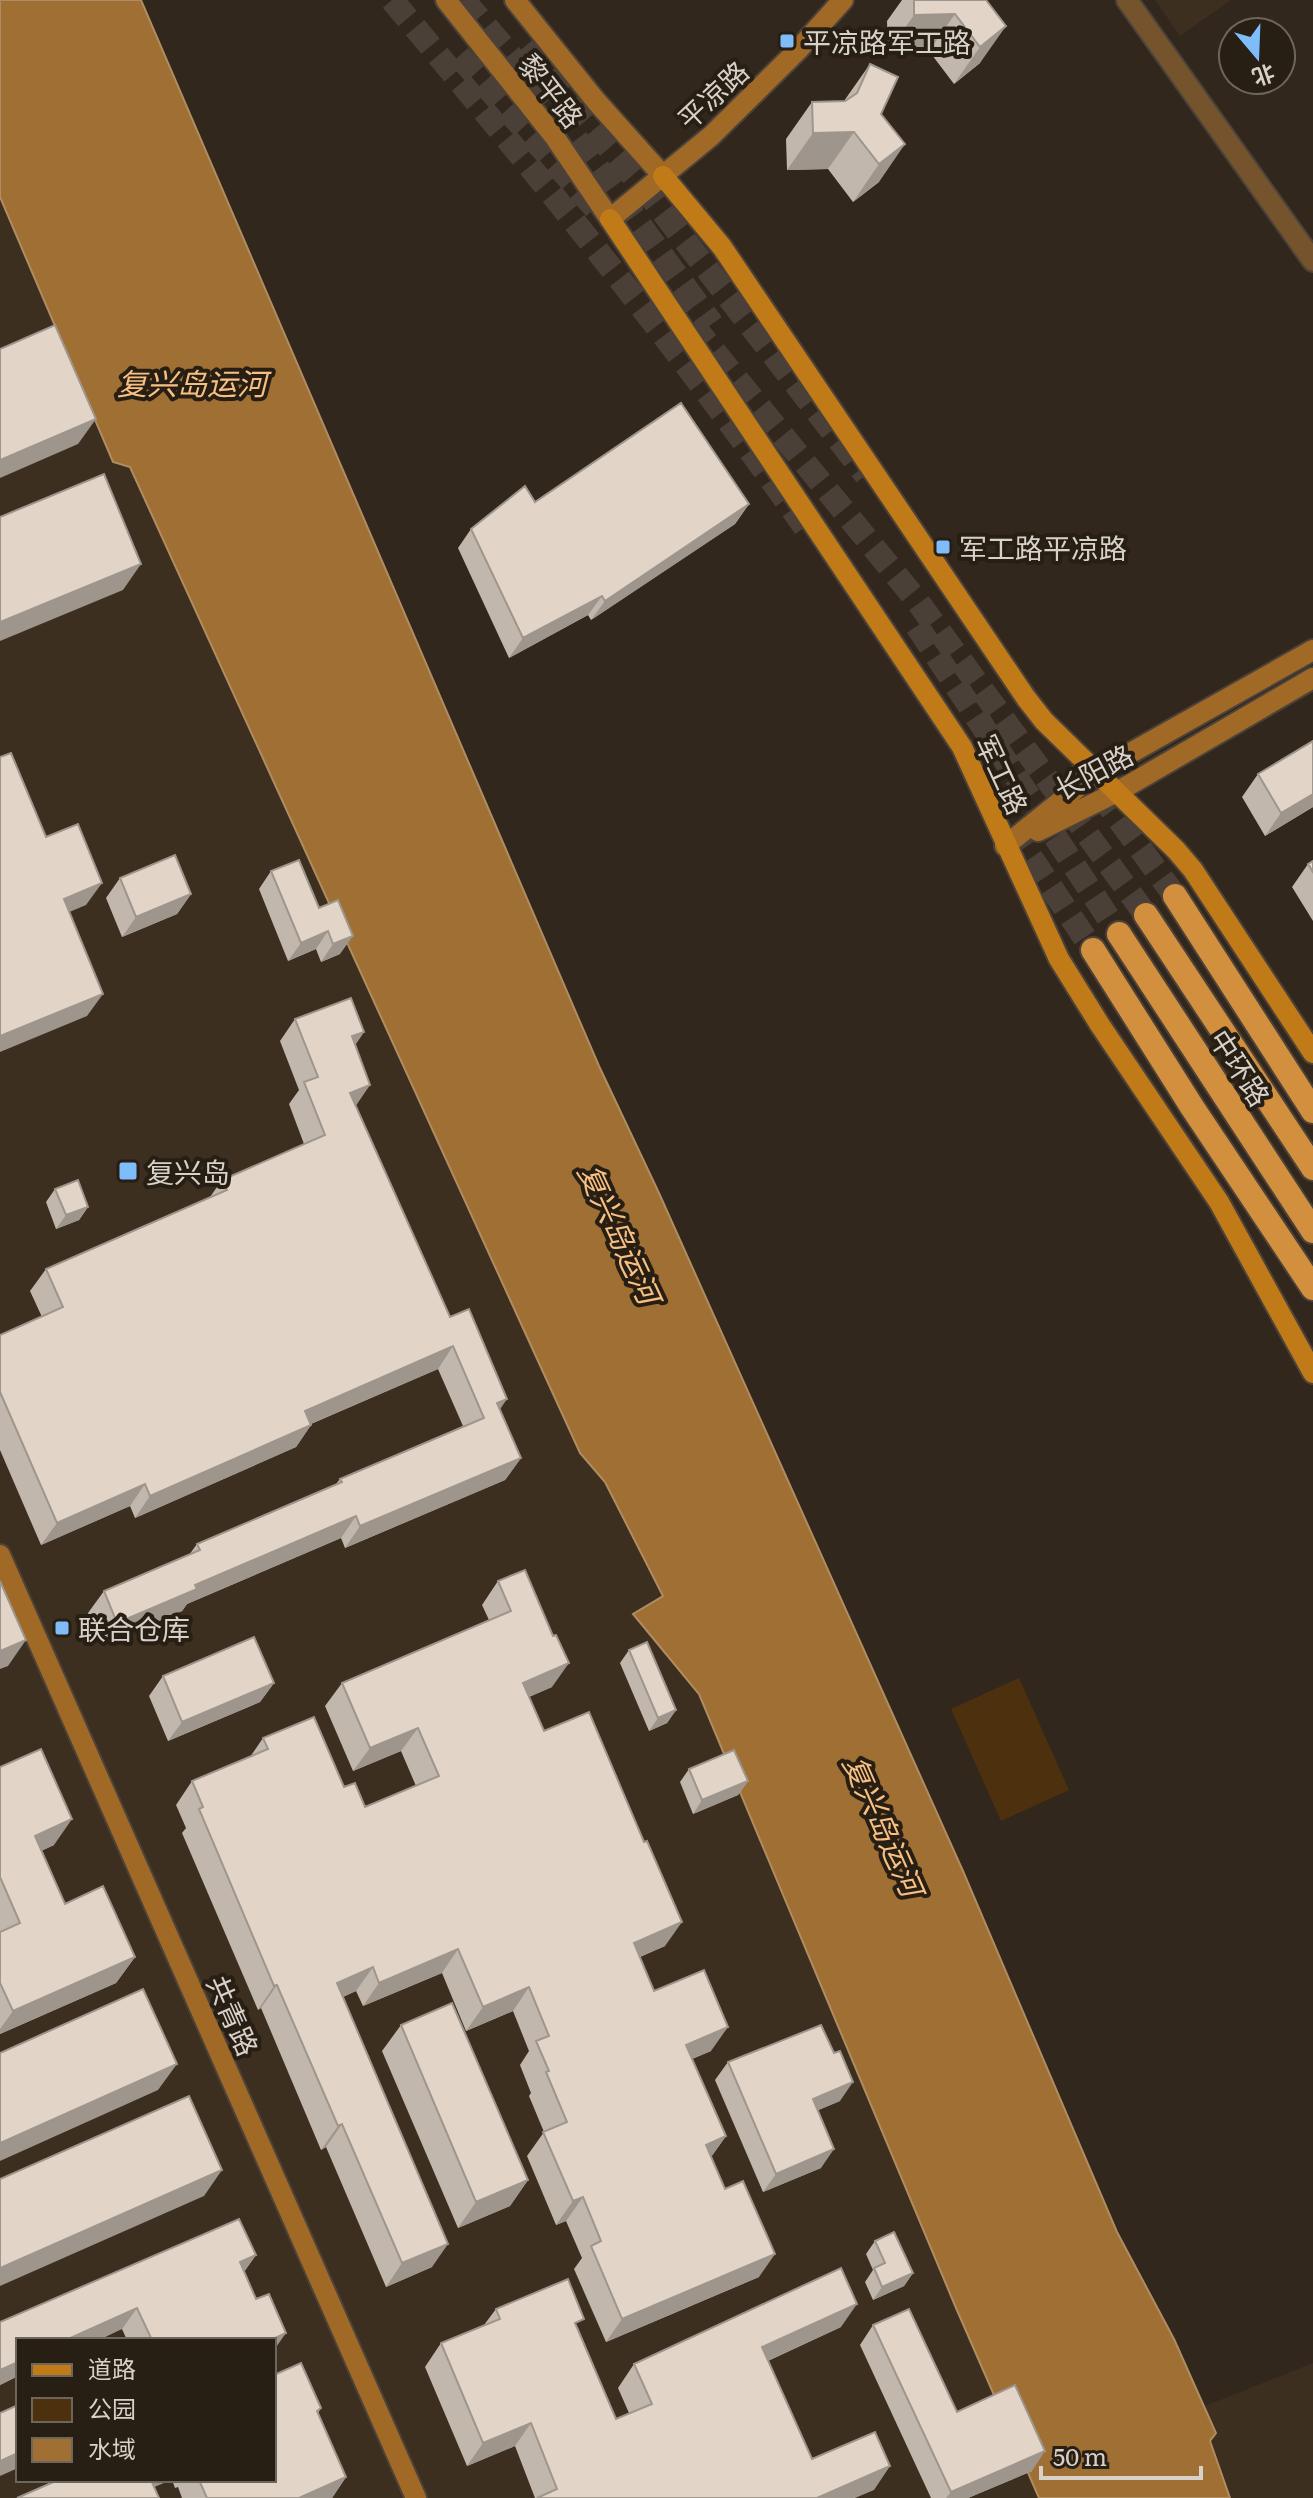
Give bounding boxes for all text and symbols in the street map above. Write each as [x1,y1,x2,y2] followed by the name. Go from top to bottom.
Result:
[1217,16,1297,96] north arrow
[803,20,971,62] place label: 平凉路军工路
[778,32,796,50] marker: 平凉路军工路
[510,44,594,136] street label: 黎平路
[667,50,757,138] street label: 平凉路
[1248,57,1280,96] text: 北
[117,360,272,404] water label: 复兴岛运河
[959,526,1127,568] place label: 军工路平凉路
[934,538,952,556] marker: 军工路平凉路
[966,727,1040,821] street label: 军工路
[1046,733,1140,809] street label: 长阳路
[1201,1020,1281,1114] street label: 中环路
[146,1150,230,1192] place label: 复兴岛
[569,1156,675,1315] water label: 复兴岛运河
[117,1160,139,1182] marker: 复兴岛
[78,1607,190,1649] place label: 联合仓库
[53,1619,71,1637] marker: 联合仓库
[834,1748,938,1907] water label: 复兴岛运河
[198,1968,270,2062] street label: 共青路
[16,2338,276,2482] legend
[88,2350,136,2385] text: 道路
[88,2390,136,2425] text: 公园
[88,2430,136,2465] text: 水域
[1041,2430,1201,2480] scale bar
[1053,2438,1107,2473] text: 50 m

